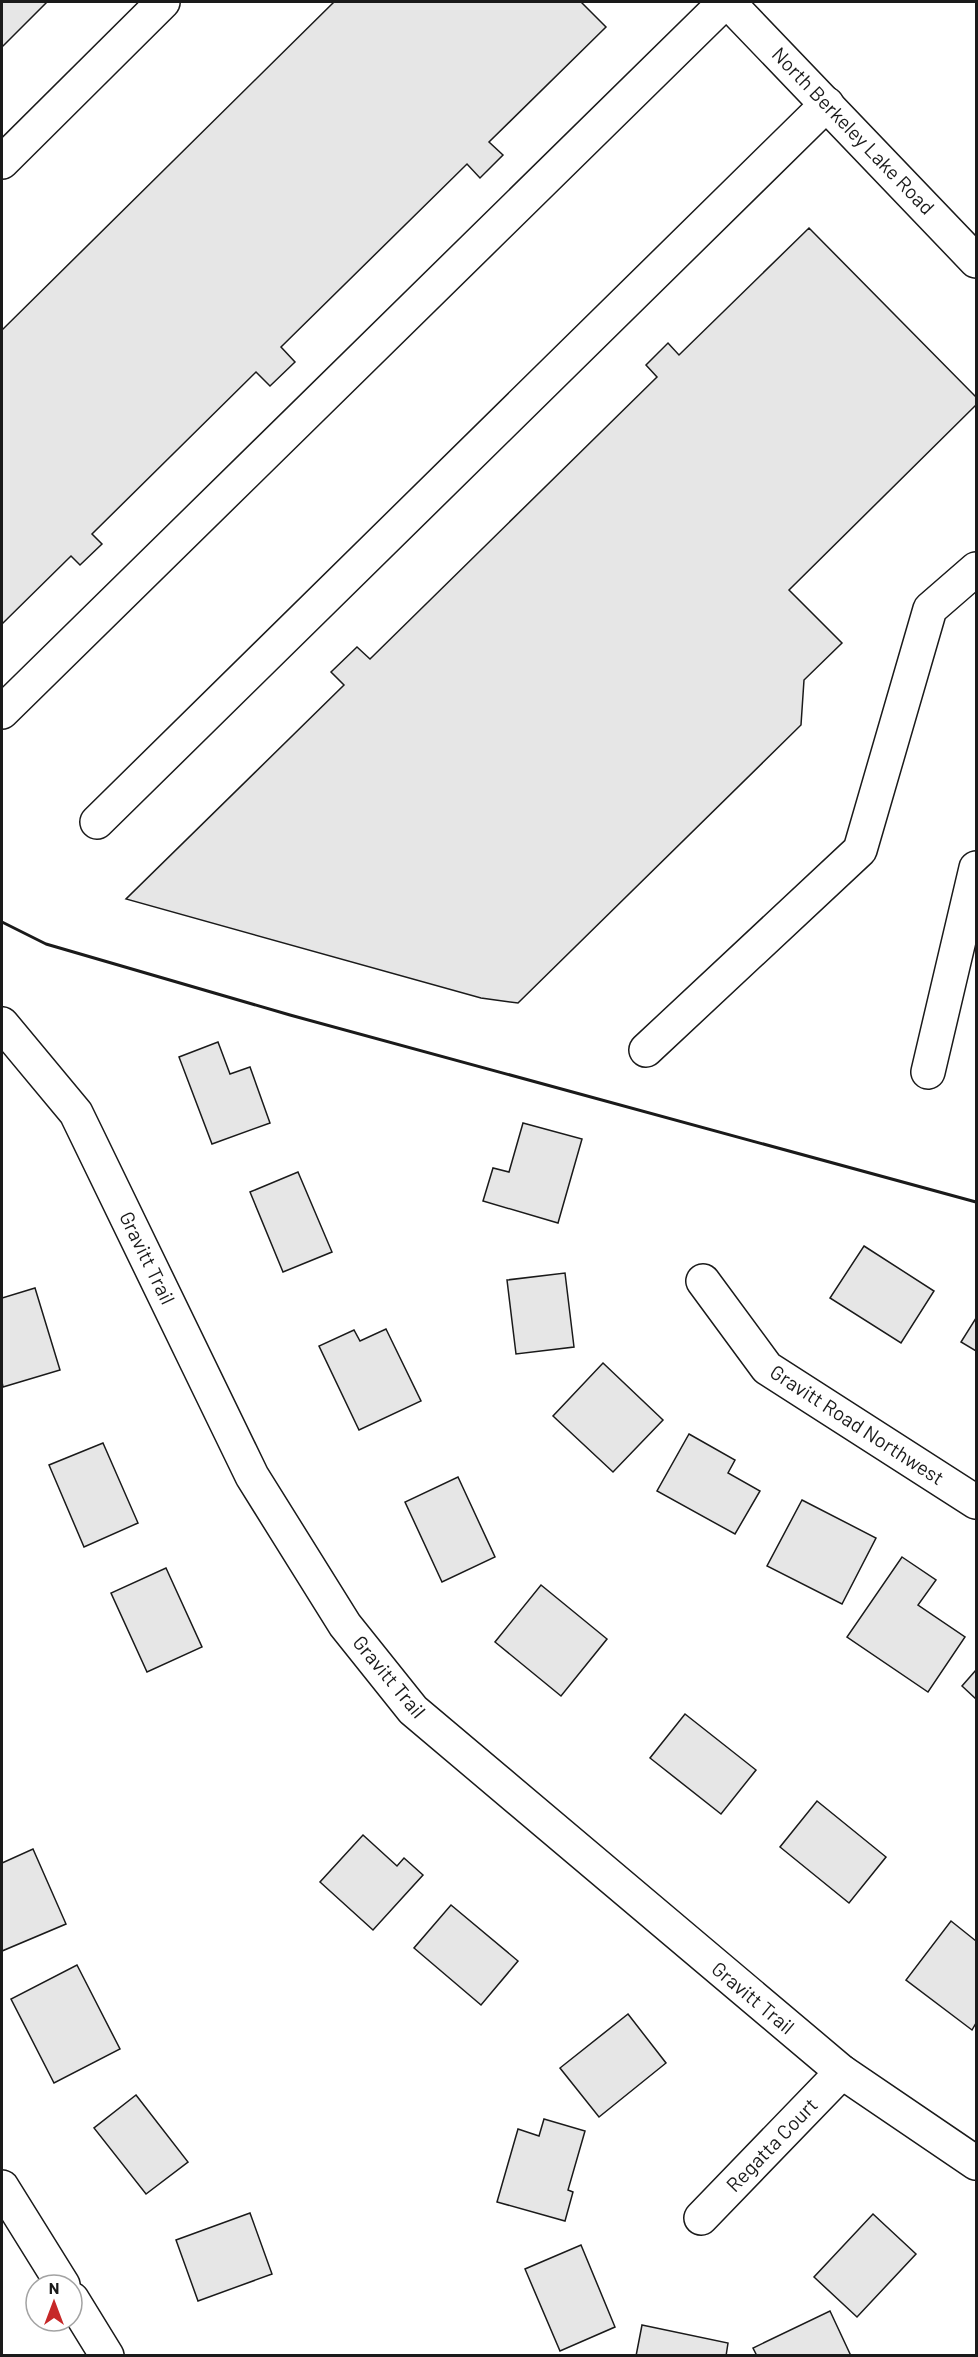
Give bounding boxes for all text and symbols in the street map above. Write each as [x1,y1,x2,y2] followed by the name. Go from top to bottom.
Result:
[768,42,940,219] street label: North Berkeley Lake Road
[115,1207,181,1308] street label: Gravitt Trail
[766,1359,949,1489] street label: Gravitt Road Northwest
[348,1630,431,1722] street label: Gravitt Trail
[708,1956,800,2039] street label: Gravitt Trail
[721,2092,822,2196] street label: Regatta Court
[24,2273,84,2333] north arrow
[49,2278,59,2297] text: N

